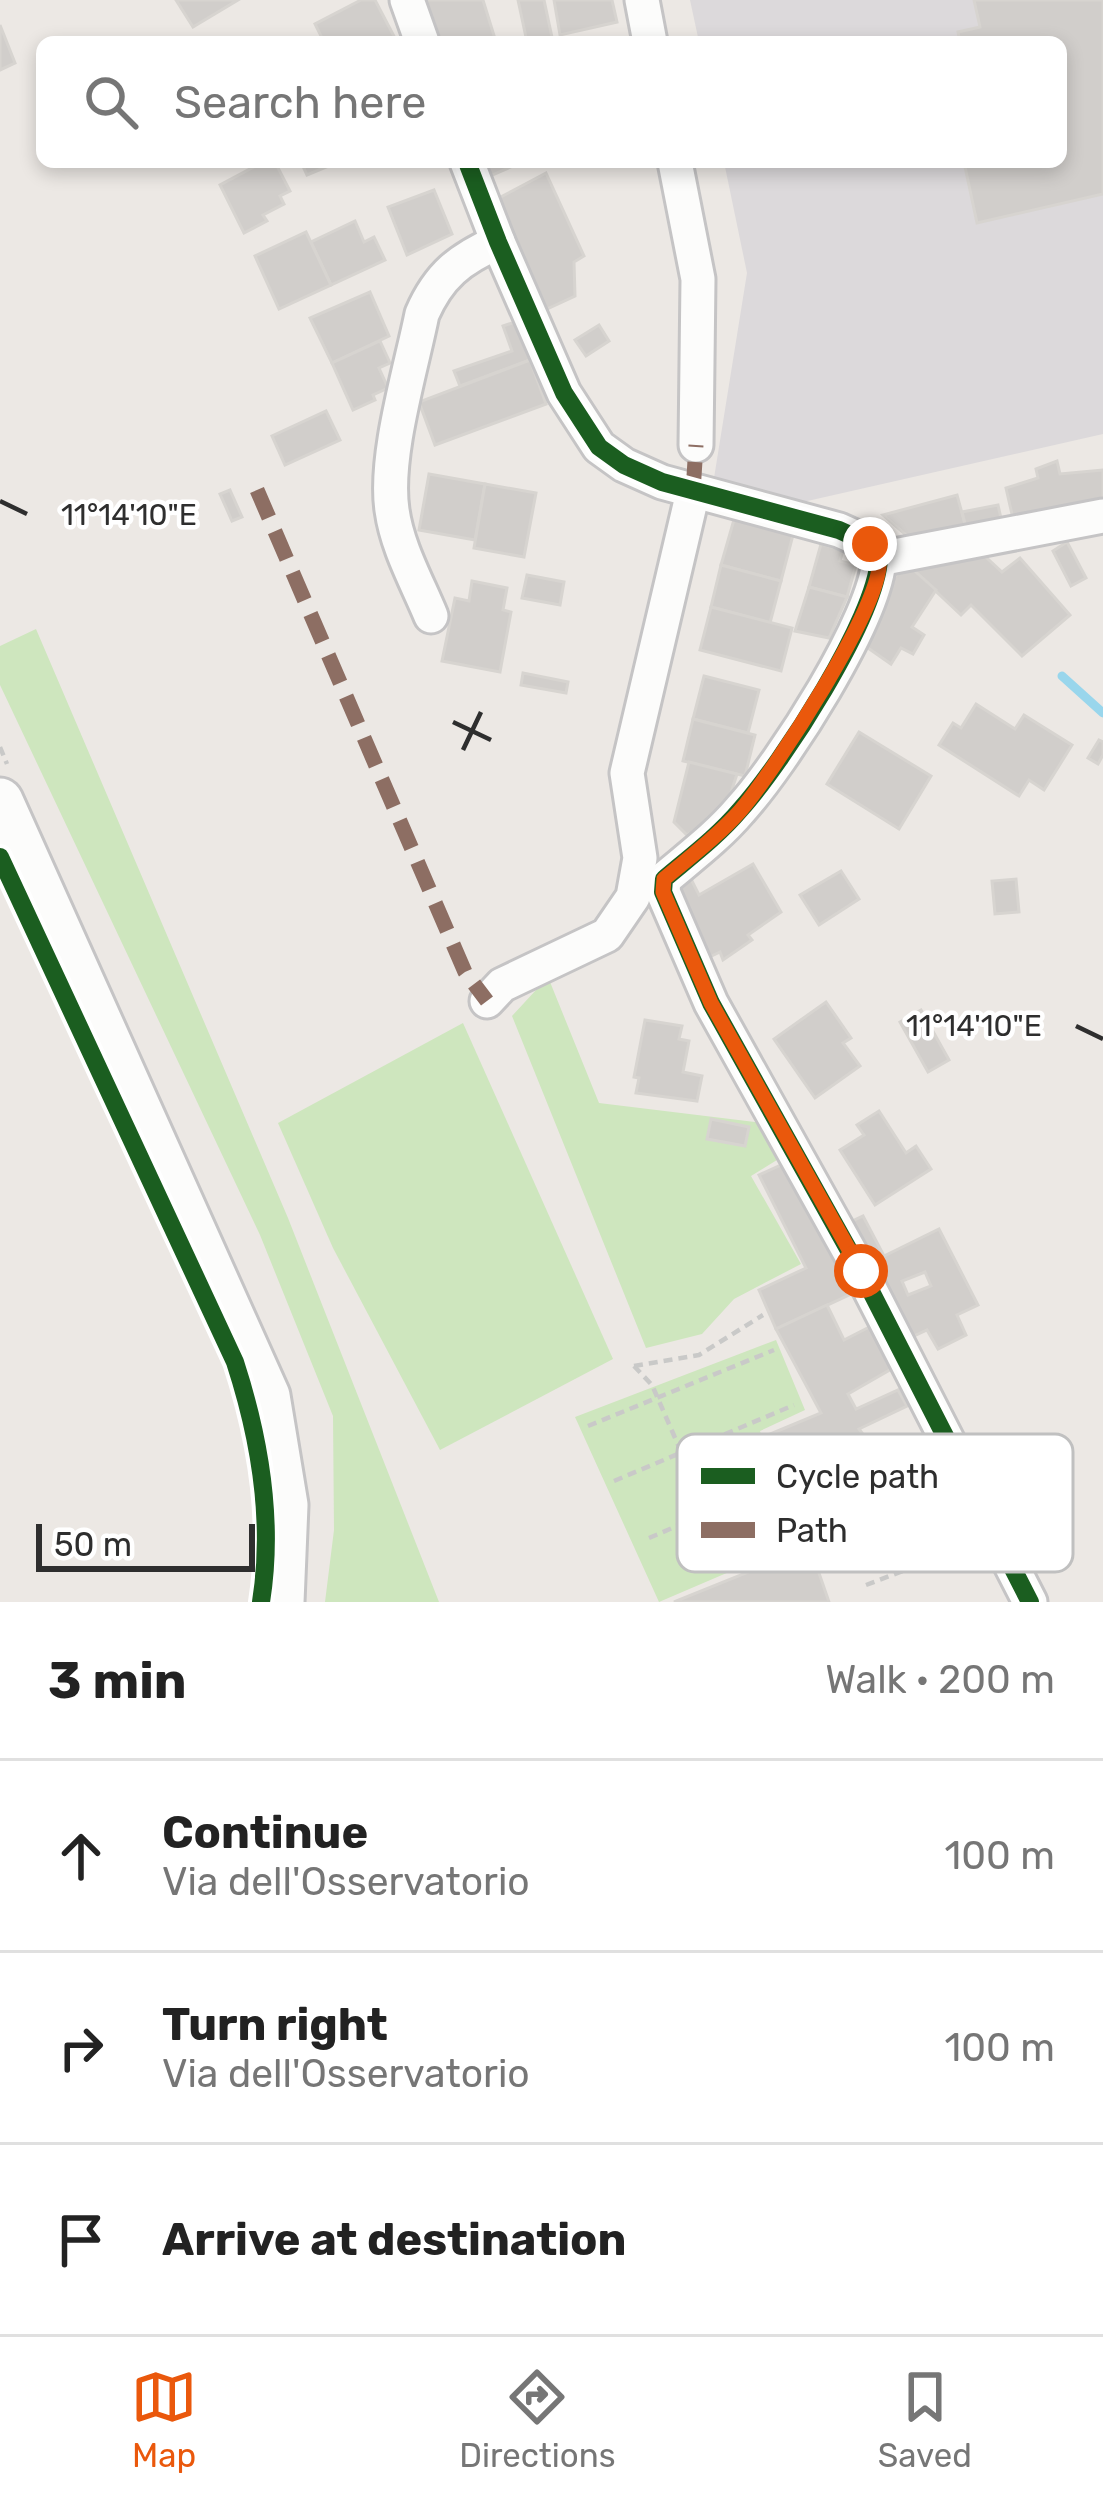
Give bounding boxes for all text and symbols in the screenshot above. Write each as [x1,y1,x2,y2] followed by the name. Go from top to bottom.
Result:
[36,36,1067,168] search box
[78,69,144,135] icon: search
[174,76,426,129] text: Search here
[61,497,197,533] text: 11°14'10"E
[843,517,897,571] route end
[906,1008,1042,1044] text: 11°14'10"E
[834,1244,888,1298] route start
[677,1434,1073,1572] legend
[776,1457,939,1496] text: Cycle path
[776,1511,848,1550] text: Path
[36,1518,255,1571] scale bar
[54,1525,132,1564] text: 50 m
[48,1650,187,1711] text: 3 min
[825,1657,1055,1703] text: Walk · 200 m
[162,1806,368,1859] text: Continue
[48,1823,114,1889] icon: ahead
[945,1833,1055,1879] text: 100 m
[162,1859,530,1905] text: Via dell'Osservatorio
[162,1998,388,2051] text: Turn right
[48,2015,114,2081] icon: right
[945,2025,1055,2071] text: 100 m
[162,2051,530,2097] text: Via dell'Osservatorio
[48,2207,114,2273] icon: arrive
[162,2213,627,2266] text: Arrive at destination
[131,2364,197,2475] tab: Map
[459,2364,616,2475] tab: Directions
[878,2364,972,2475] tab: Saved

